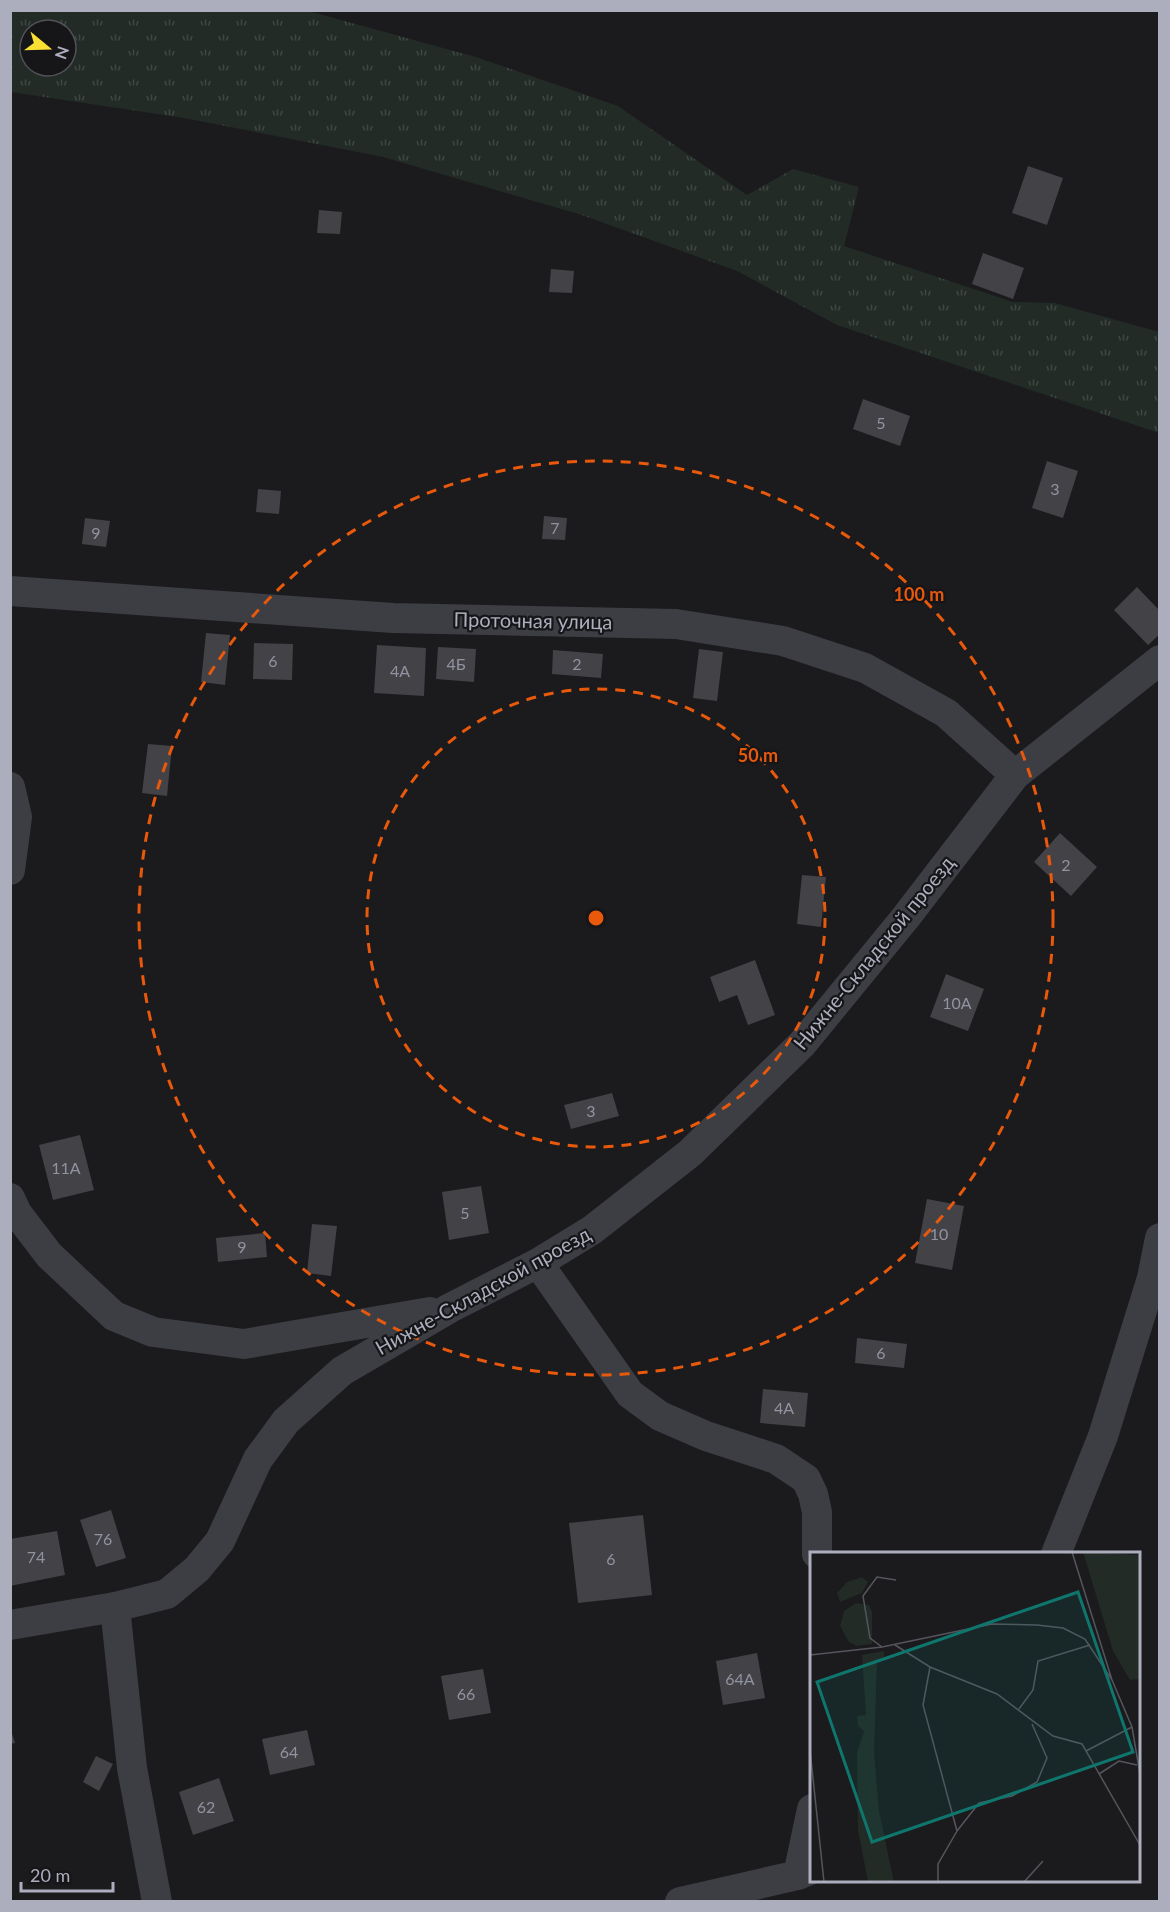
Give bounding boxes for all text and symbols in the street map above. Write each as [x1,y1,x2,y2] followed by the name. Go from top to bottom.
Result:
[18,18,78,78] north arrow
[52,44,74,62] text: N
[876,413,886,432] house number: 5
[1050,479,1060,498] house number: 3
[550,518,560,537] house number: 7
[91,523,101,542] house number: 9
[894,583,944,605] text: 100 m
[453,607,613,633] street label: Проточная улица
[268,651,278,670] house number: 6
[446,654,466,673] house number: 4Б
[572,654,582,673] house number: 2
[390,661,410,680] house number: 4А
[738,744,778,766] text: 50 m
[788,851,959,1054] street label: Нижне-Складской проезд
[1061,855,1071,874] house number: 2
[586,908,606,928] centre of rings
[942,993,972,1012] house number: 10А
[586,1101,596,1120] house number: 3
[51,1158,81,1177] house number: 11А
[460,1203,470,1222] house number: 5
[371,1221,594,1359] street label: Нижне-Складской проезд
[930,1224,948,1243] house number: 10
[237,1237,247,1256] house number: 9
[876,1343,886,1362] house number: 6
[774,1398,794,1417] house number: 4А
[94,1529,112,1548] house number: 76
[27,1547,45,1566] house number: 74
[606,1549,616,1568] house number: 6
[810,1552,1140,1882] inset map
[725,1669,755,1688] house number: 64А
[457,1684,475,1703] house number: 66
[280,1742,298,1761] house number: 64
[197,1797,215,1816] house number: 62
[21,1855,112,1893] scale bar
[30,1864,70,1886] text: 20 m

